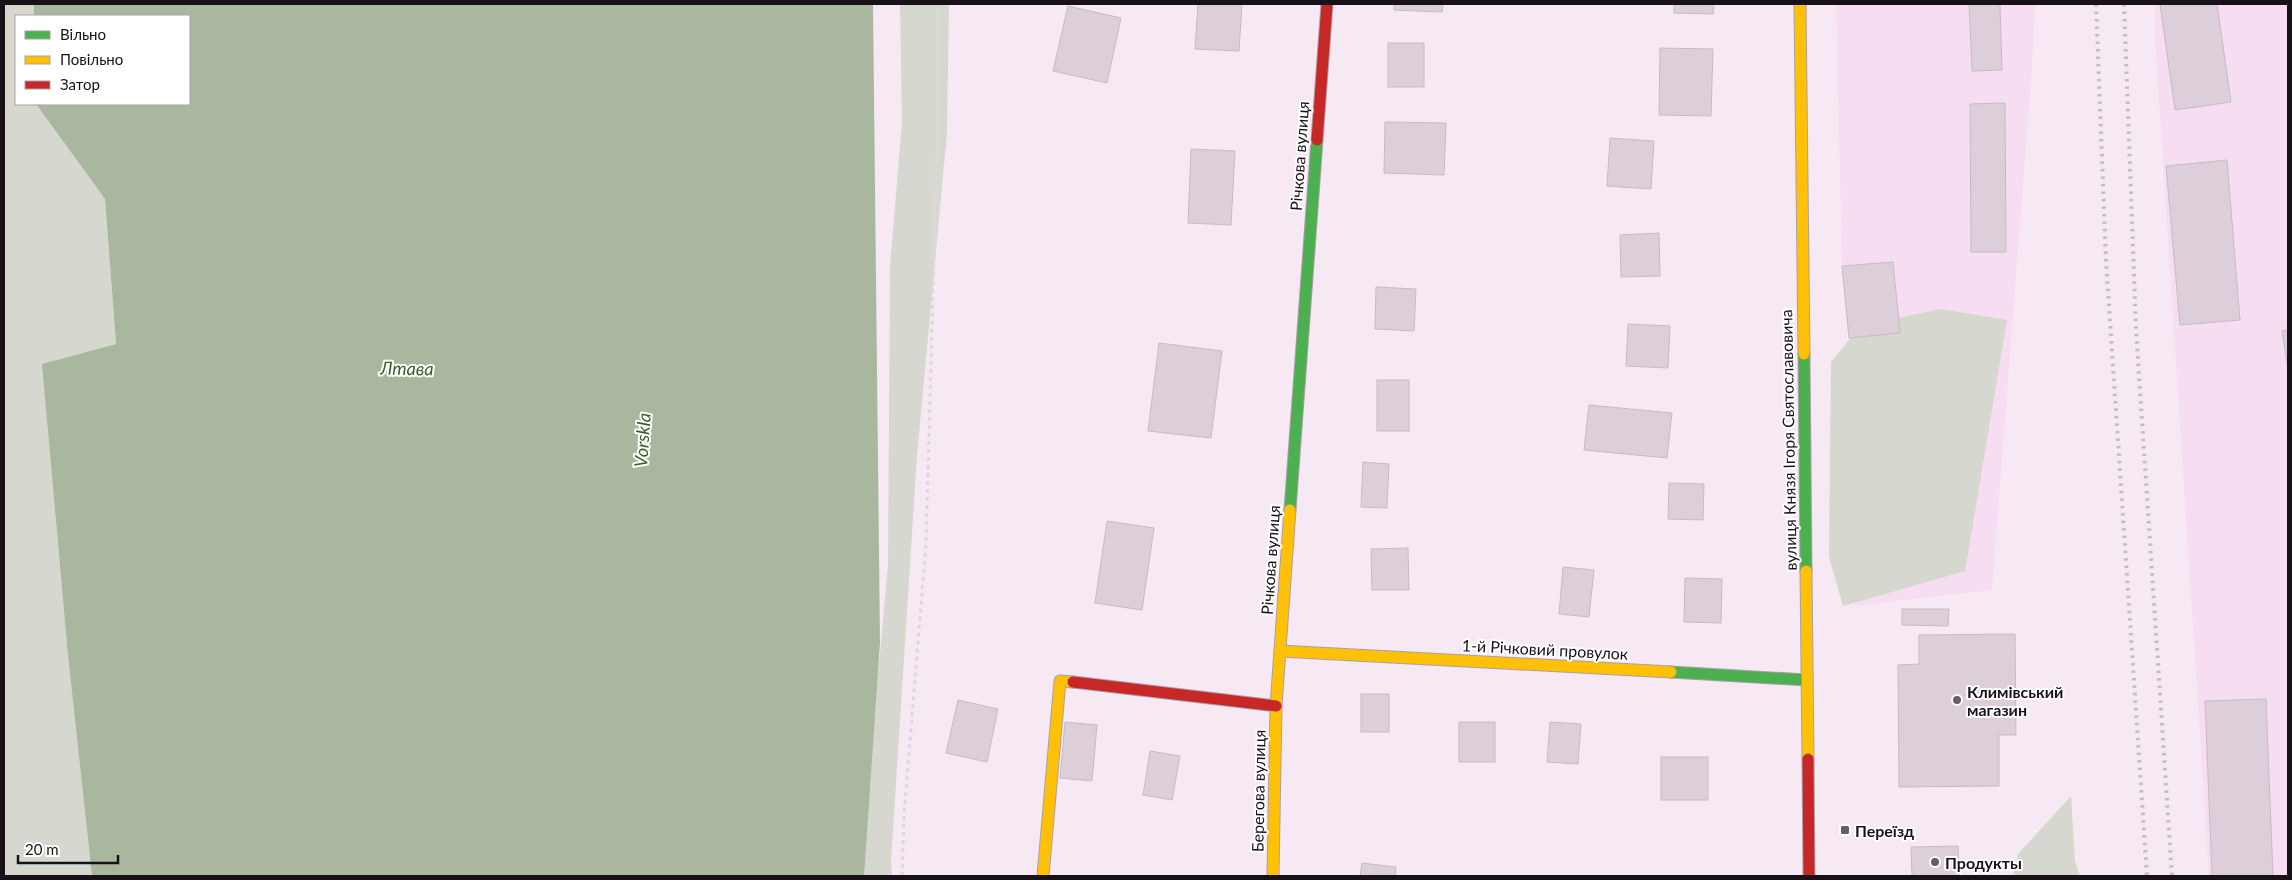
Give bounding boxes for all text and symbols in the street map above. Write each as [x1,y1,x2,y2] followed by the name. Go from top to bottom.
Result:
[15,15,190,105] legend
[60,25,106,43] text: Вільно
[60,50,123,68] text: Повільно
[60,75,100,93] text: Затор
[1286,100,1312,212] street label: Річкова вулиця
[1776,309,1800,571] street label: вулиця Князя Ігоря Святославовича
[379,357,434,379] water label: Лтава
[629,412,655,468] water label: Vorskla
[1257,504,1283,616] street label: Річкова вулиця
[1461,635,1629,663] street label: 1-й Річковий провулок
[1967,682,2063,719] place label: Климівський магазин
[1951,694,1963,706] marker: Климівський магазин
[1247,730,1269,852] street label: Берегова вулиця
[1855,821,1914,840] place label: Переїзд
[1839,824,1851,836] marker: Переїзд
[18,832,118,864] scale bar
[25,840,59,858] text: 20 m
[1945,853,2022,872] place label: Продукты
[1929,856,1941,868] marker: Продукты

